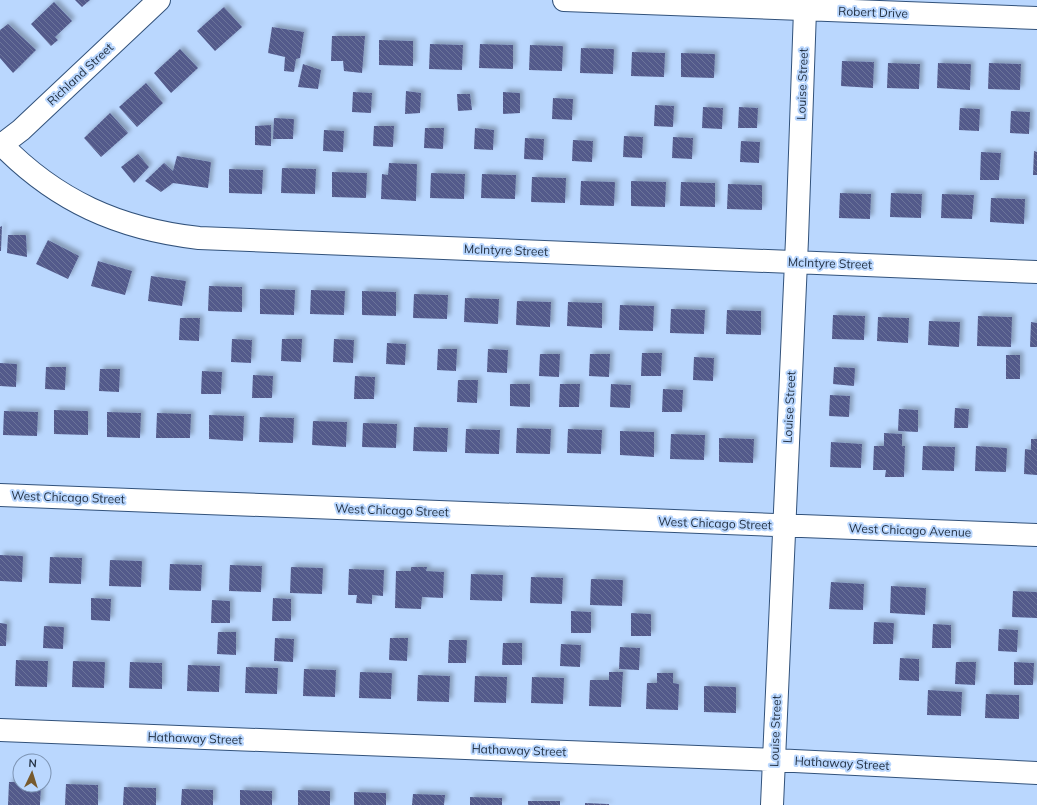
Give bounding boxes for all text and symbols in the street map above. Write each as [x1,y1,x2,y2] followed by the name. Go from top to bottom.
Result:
[838,3,908,21] street label: Robert Drive
[44,40,116,108] street label: Richland Street
[793,48,811,120] street label: Louise Street
[464,241,548,259] street label: McIntyre Street
[788,254,872,272] street label: McIntyre Street
[780,371,798,443] street label: Louise Street
[11,488,125,506] street label: West Chicago Street
[335,501,449,519] street label: West Chicago Street
[658,514,772,532] street label: West Chicago Street
[848,520,972,540] street label: West Chicago Avenue
[766,695,784,767] street label: Louise Street
[147,729,243,747] street label: Hathaway Street
[471,741,567,759] street label: Hathaway Street
[12,753,52,793] north arrow
[794,753,890,773] street label: Hathaway Street
[28,756,37,770] text: N

